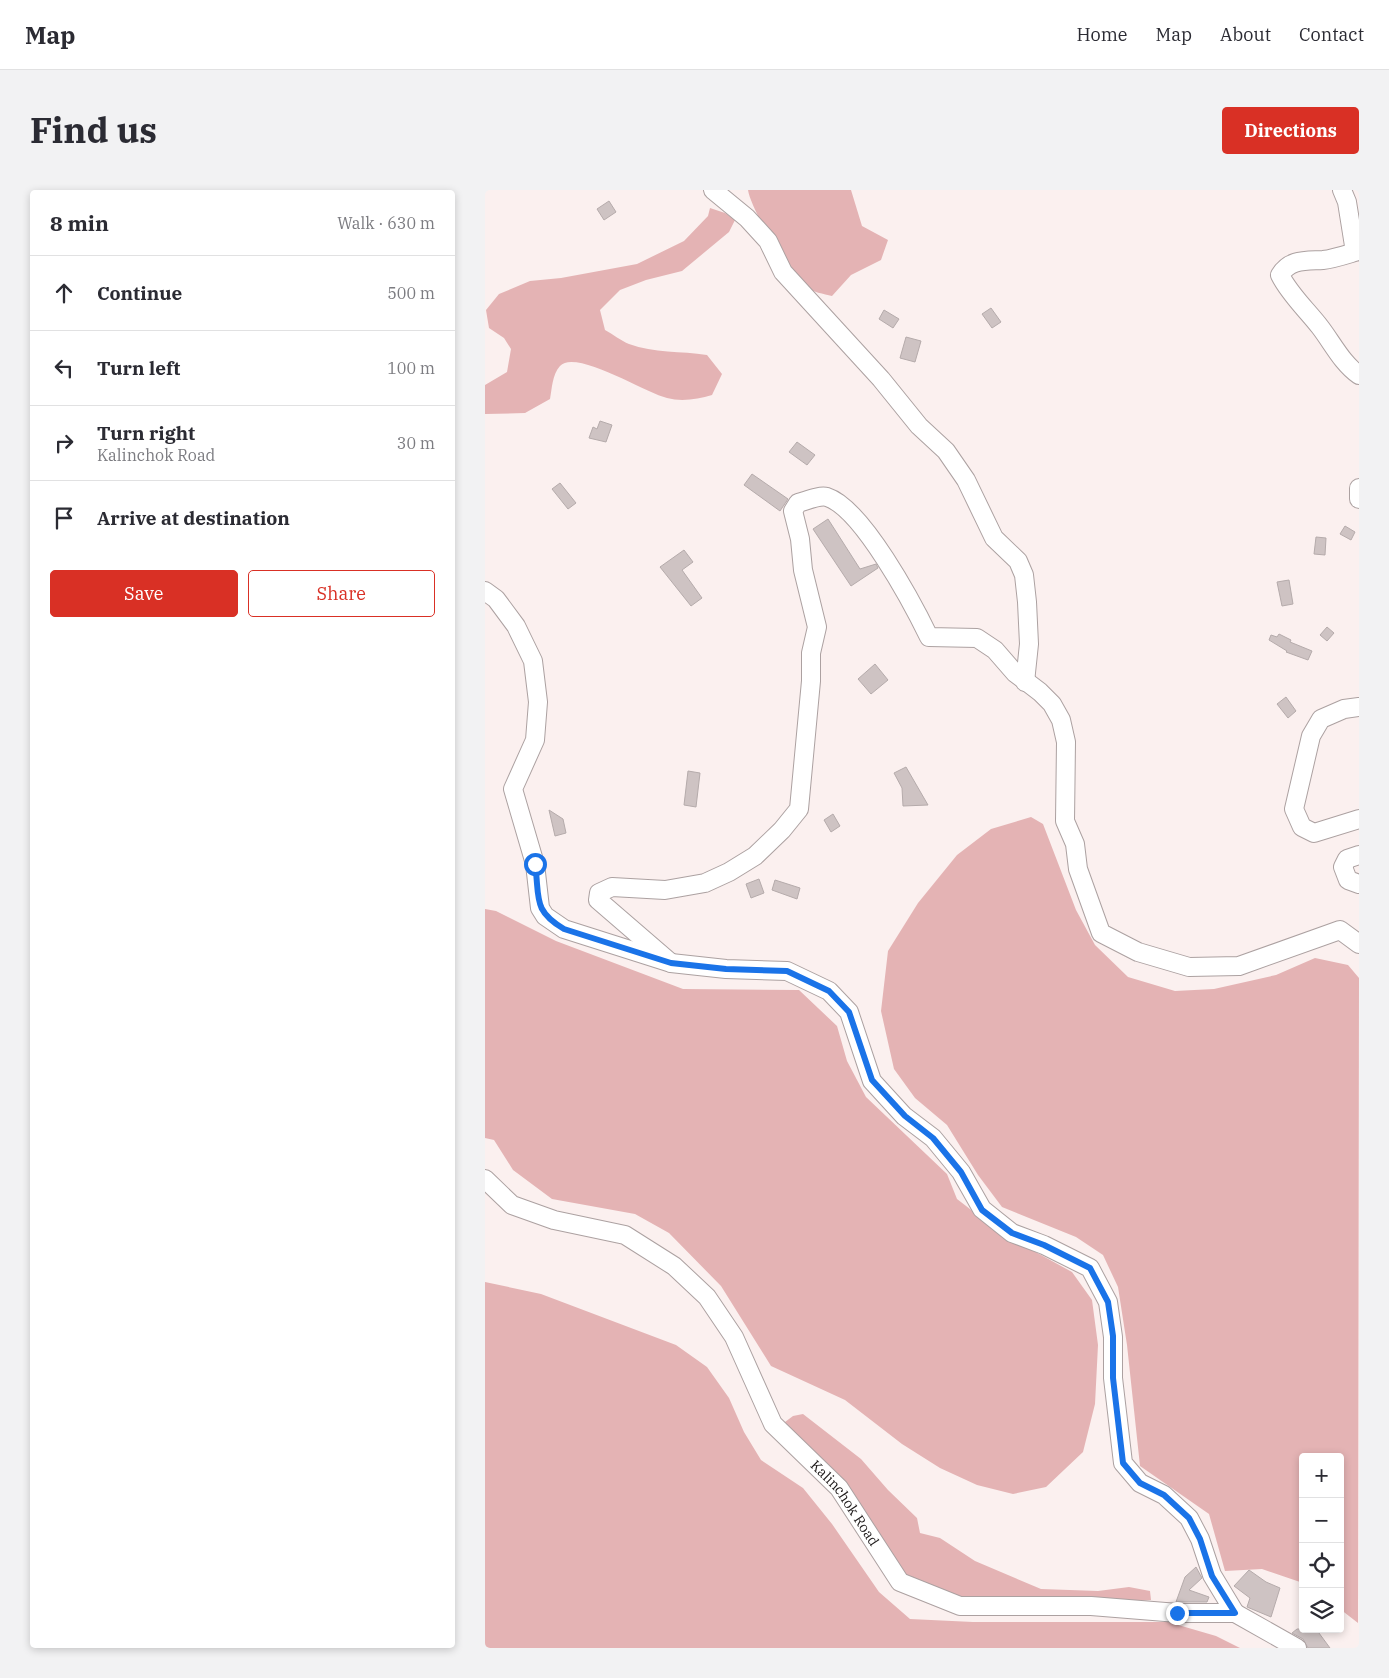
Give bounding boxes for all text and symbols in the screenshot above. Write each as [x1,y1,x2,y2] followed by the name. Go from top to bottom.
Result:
[25,19,75,51] text: Map
[1076,23,1128,46] text: Home
[1156,23,1192,46] text: Map
[1220,23,1271,46] text: About
[1299,23,1364,46] text: Contact
[30,107,157,153] text: Find us
[1222,107,1359,154] button: Directions
[50,209,109,237] text: 8 min
[337,213,435,233] text: Walk · 630 m
[50,279,78,307] icon: ahead
[97,281,182,305] text: Continue
[387,283,435,303] text: 500 m
[50,354,78,382] icon: left
[97,356,180,380] text: Turn left
[387,358,435,378] text: 100 m
[97,421,195,445] text: Turn right
[50,429,78,457] icon: right
[397,433,435,453] text: 30 m
[97,445,215,465] text: Kalinchok Road
[50,504,78,532] icon: arrive
[97,506,290,530] text: Arrive at destination
[50,570,238,617] button: Save
[248,570,435,617] button: Share
[524,853,547,876] route start
[1299,1453,1344,1633] map controls
[1299,1453,1344,1498] button: +
[807,1456,884,1550] street label: Kalinchok Road
[1299,1498,1344,1543] button: −
[1299,1543,1344,1588] button: locate
[1299,1588,1344,1633] button: layers
[1166,1602,1189,1625] route end

